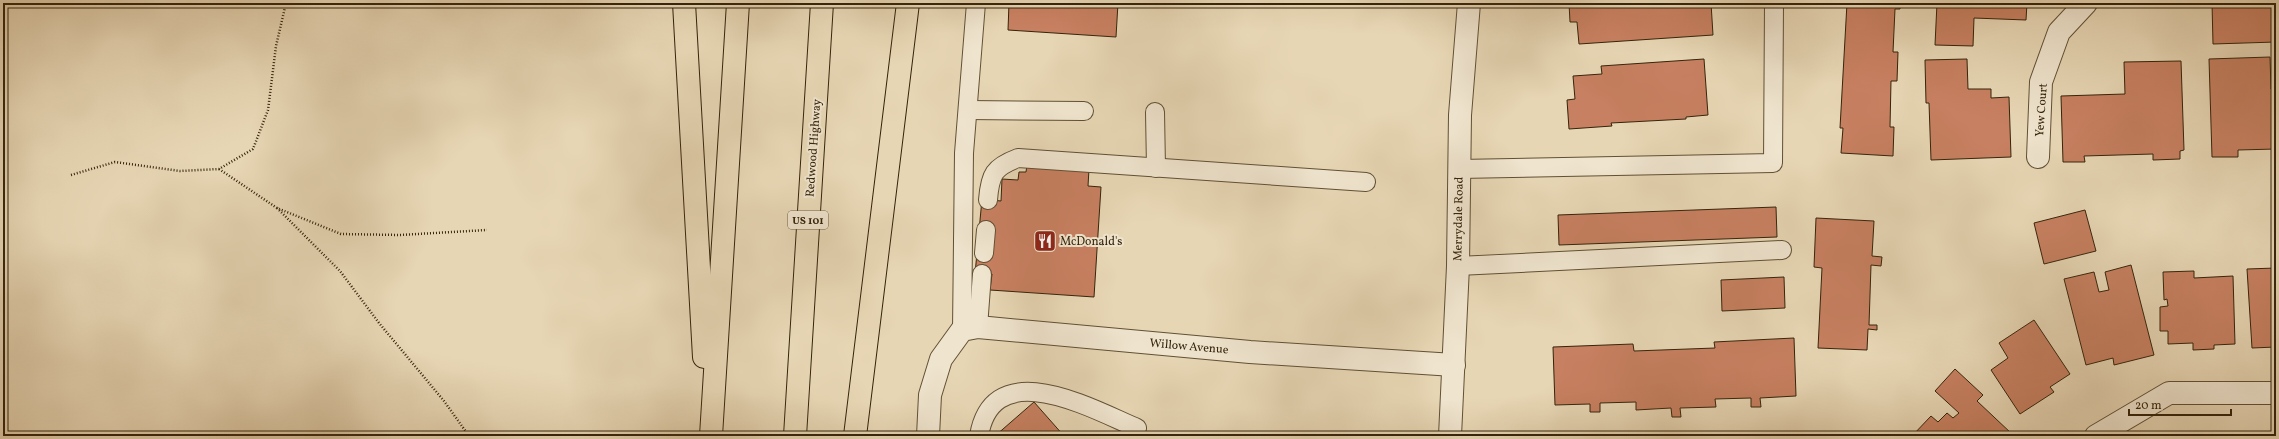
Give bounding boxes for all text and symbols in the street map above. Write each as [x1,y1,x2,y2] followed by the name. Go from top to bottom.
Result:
[2032,83,2052,137] street label: Yew Court
[803,98,825,198] street label: Redwood Highway
[1450,176,1468,261] street label: Merrydale Road
[788,211,828,229] road number: US 101
[1032,228,1058,254] restaurant icon: McDonald's
[1060,234,1122,250] place label: McDonald's
[1149,336,1229,358] street label: Willow Avenue
[2129,391,2231,417] scale bar
[2135,398,2162,414] text: 20 m

